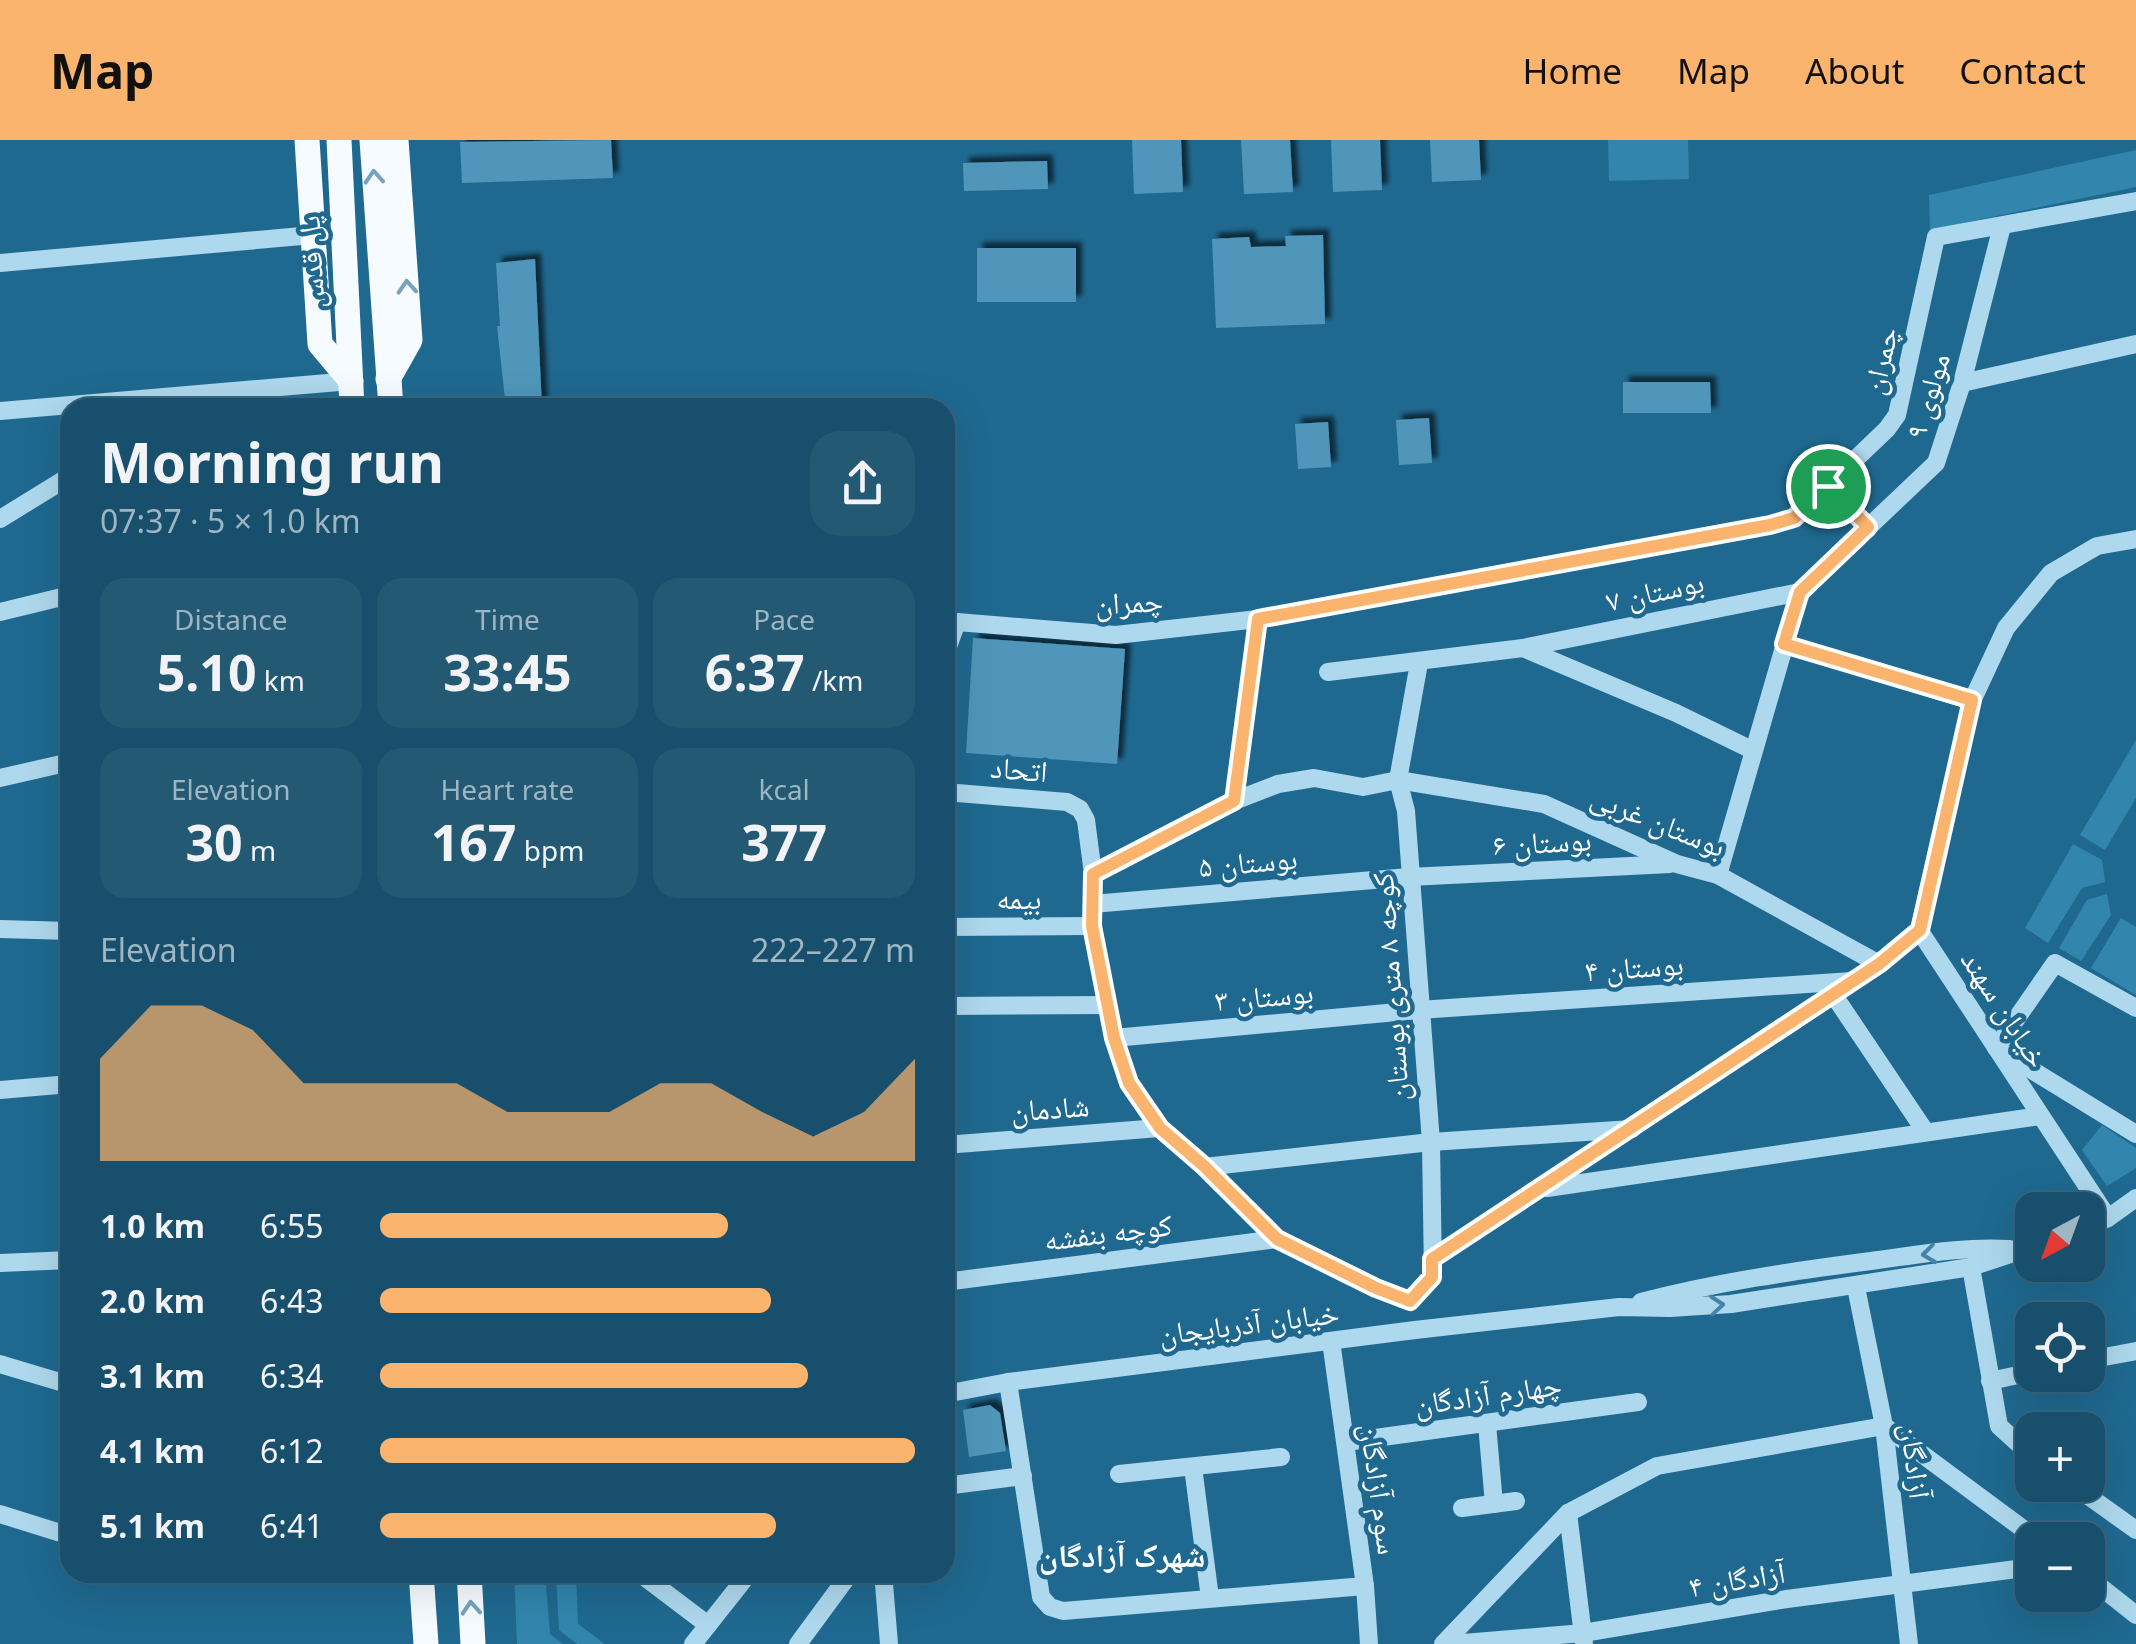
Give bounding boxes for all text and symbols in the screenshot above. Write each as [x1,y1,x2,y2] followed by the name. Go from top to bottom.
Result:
[50,38,154,103] text: Map
[1523,47,1622,94] text: Home
[1677,47,1750,94] text: Map
[1805,47,1904,94] text: About
[1959,47,2086,94] text: Contact
[364,168,386,184] one-way arrow
[288,215,333,310] street label: پل قدس
[396,279,418,295] one-way arrow
[1852,323,1907,399] street label: چمران
[1894,348,1959,444] street label: مولوی ۹
[100,424,444,499] text: Morning run
[810,431,915,536] button: share
[1786,444,1871,529] pin
[1801,459,1856,514] icon: arrive
[100,499,361,542] text: 07:37 · 5 × 1.0 km
[1602,560,1708,621] street label: بوستان ۷
[1094,579,1164,624] street label: چمران
[174,600,288,638] text: Distance
[475,600,540,638] text: Time
[753,600,815,638] text: Pace
[157,638,257,706] text: 5.10
[443,638,572,706] text: 33:45
[705,638,805,706] text: 6:37
[257,661,305,699] text: km
[805,661,864,699] text: /km
[989,746,1050,791] street label: اتحاد
[171,770,291,808] text: Elevation
[441,770,574,808] text: Heart rate
[758,770,810,808] text: kcal
[1585,775,1732,866] street label: بوستان غربی
[185,808,243,876] text: 30
[431,808,516,876] text: 167
[741,808,827,876] text: 377
[1491,818,1593,865] street label: بوستان ۶
[243,831,276,869] text: m
[516,831,584,869] text: bpm
[1197,837,1299,886] street label: بوستان ۵
[1361,871,1418,1103] street label: کوچه ۸ متری بوستان
[997,877,1042,918] street label: بیمه
[100,928,237,971] text: Elevation
[751,928,915,971] text: 222–227 m
[1952,941,2059,1075] street label: خیابان سهند
[1583,943,1685,990] street label: بوستان ۴
[1213,971,1315,1020] street label: بوستان ۳
[1009,1084,1091,1131] street label: شادمان
[2015,1192,2105,1282] north arrow
[2015,1192,2105,1612] map controls
[1041,1203,1174,1260] street label: کوچه بنفشه
[100,1204,205,1247] text: 1.0 km
[260,1204,324,1247] text: 6:55
[1920,1242,1937,1263] one-way arrow
[100,1279,205,1322] text: 2.0 km
[260,1279,324,1322] text: 6:43
[1156,1291,1341,1354] street label: خیابان آذربایجان
[1709,1294,1725,1316] one-way arrow
[2015,1302,2105,1392] button: locate
[100,1354,205,1397] text: 3.1 km
[260,1354,324,1397] text: 6:34
[1412,1363,1564,1424] street label: چهارم آزادگان
[2015,1412,2105,1502] button: +
[1351,1421,1410,1557] street label: سوم آزادگان
[1892,1421,1942,1502] street label: آزادگان
[100,1429,205,1472] text: 4.1 km
[260,1429,324,1472] text: 6:12
[100,1504,205,1547] text: 5.1 km
[260,1504,324,1547] text: 6:41
[2015,1522,2105,1612] button: −
[1039,1533,1205,1576] district label: شهرک آزادگان
[1686,1550,1789,1606] street label: آزادگان ۴
[461,1600,482,1616] one-way arrow

